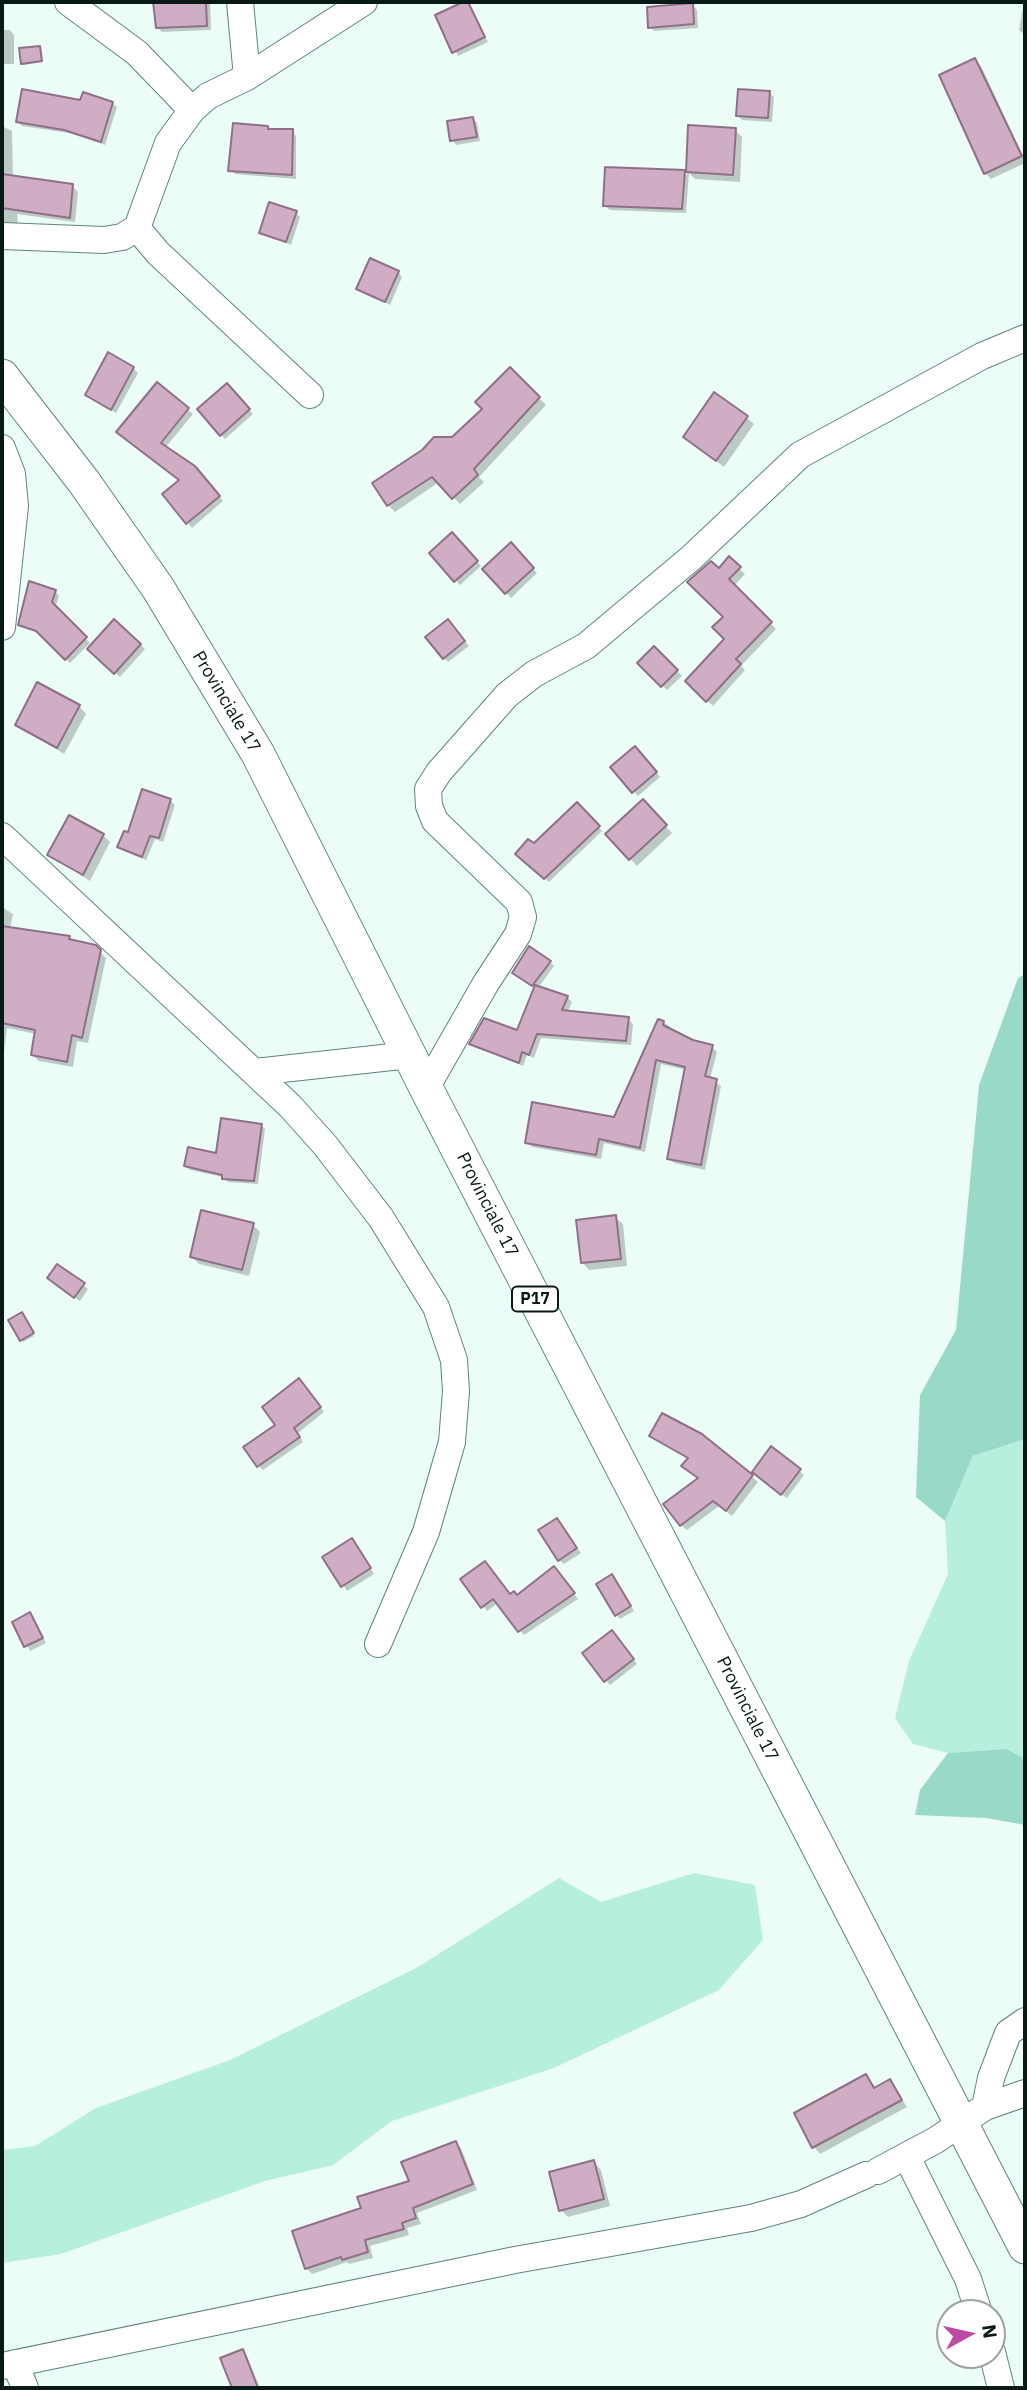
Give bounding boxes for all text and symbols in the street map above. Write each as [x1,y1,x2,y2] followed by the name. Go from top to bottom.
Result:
[187,647,265,757] street label: Provinciale 17
[451,1149,523,1261] street label: Provinciale 17
[512,1287,558,1312] road number: P17
[711,1653,783,1765] street label: Provinciale 17
[936,2299,1006,2369] north arrow
[977,2323,1003,2340] text: N

